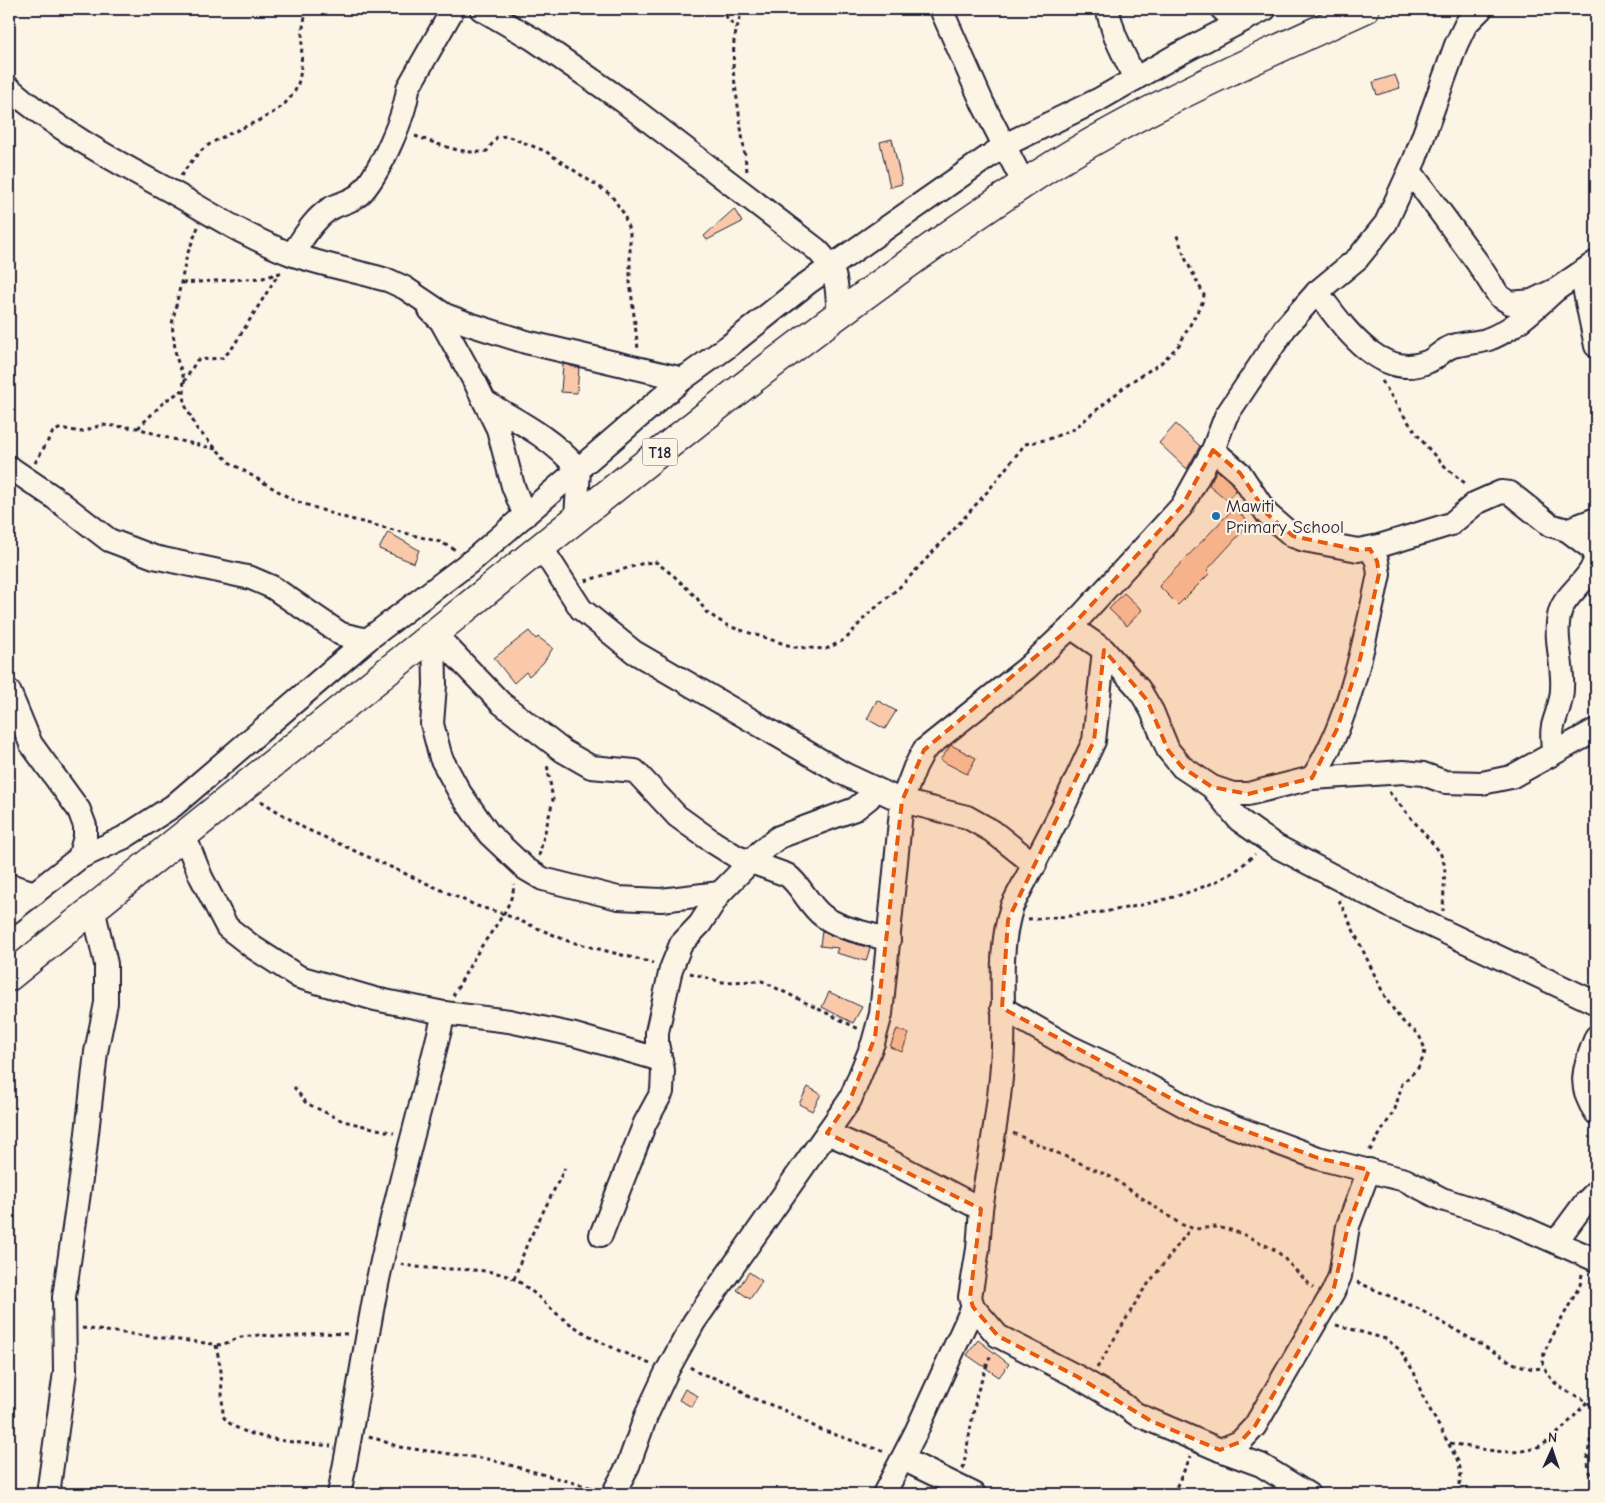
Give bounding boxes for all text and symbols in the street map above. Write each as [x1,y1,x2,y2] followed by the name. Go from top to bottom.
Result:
[642,438,678,466] road number: T18
[1226,496,1344,538] place label: Mawiti Primary School
[1210,510,1222,522] marker: Mawiti Primary School
[1528,1426,1578,1476] north arrow
[1548,1429,1558,1446] text: N

